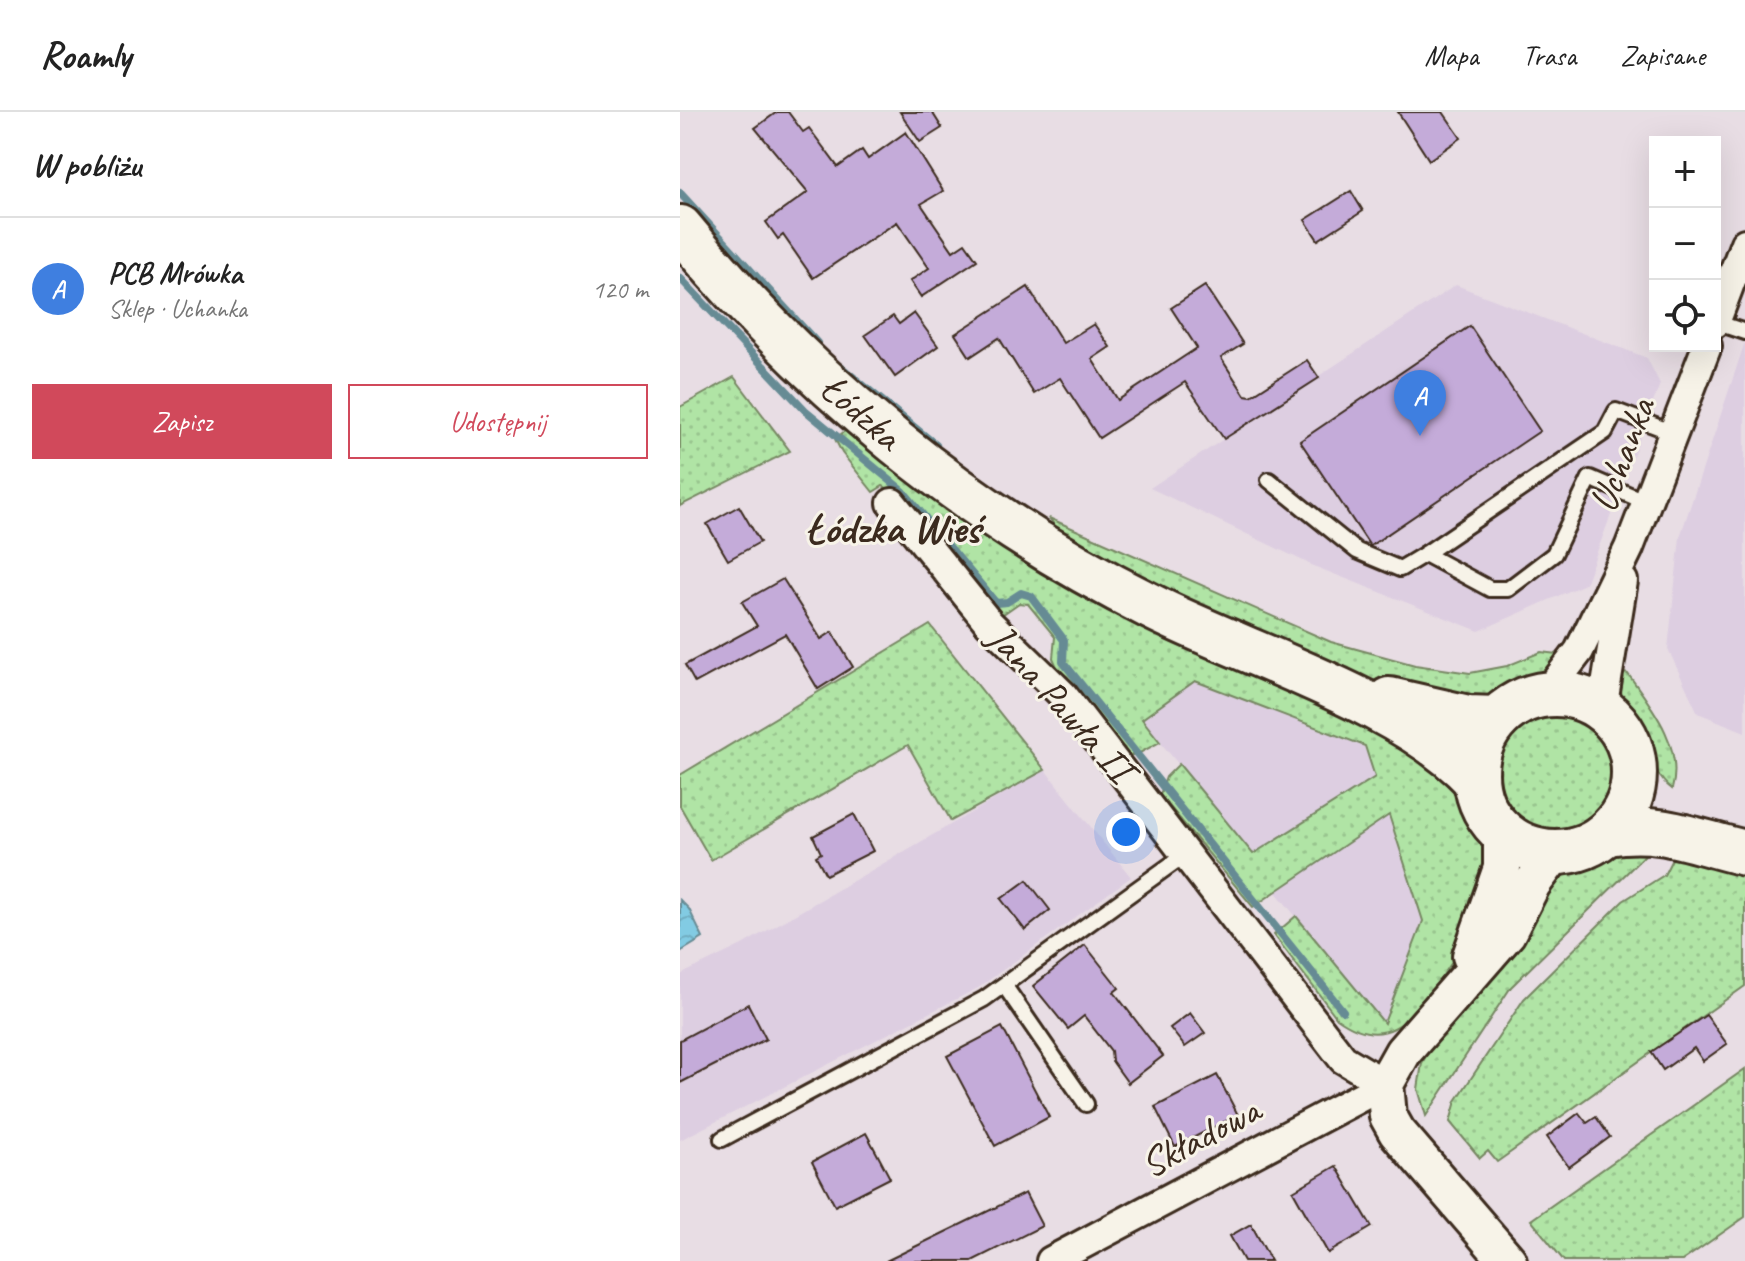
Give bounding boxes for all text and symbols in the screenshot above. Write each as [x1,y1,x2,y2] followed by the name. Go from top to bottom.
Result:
[40,32,131,79] text: Roamly
[1424,38,1479,73] text: Mapa
[1523,38,1576,73] text: Trasa
[1620,38,1705,73] text: Zapisane
[1649,136,1721,352] map controls
[1649,136,1721,208] button: +
[32,143,141,186] text: W pobliżu
[1649,208,1721,280] button: −
[108,254,242,292] text: PCB Mrówka
[51,273,65,306] text: A
[592,273,648,306] text: 120 m
[1649,280,1721,352] button: locate
[108,292,247,325] text: Sklep · Uchanka
[810,363,914,463] street label: Łódzka
[1394,370,1446,436] pin: A
[32,384,332,459] button: Zapisz
[348,384,648,459] button: Udostępnij
[1578,388,1667,519] street label: Uchanka
[806,502,987,555] district label: Łódzka Wieś
[976,612,1150,798] street label: Jana Pawła II
[1106,812,1146,852] your location
[1132,1083,1271,1189] street label: Składowa

